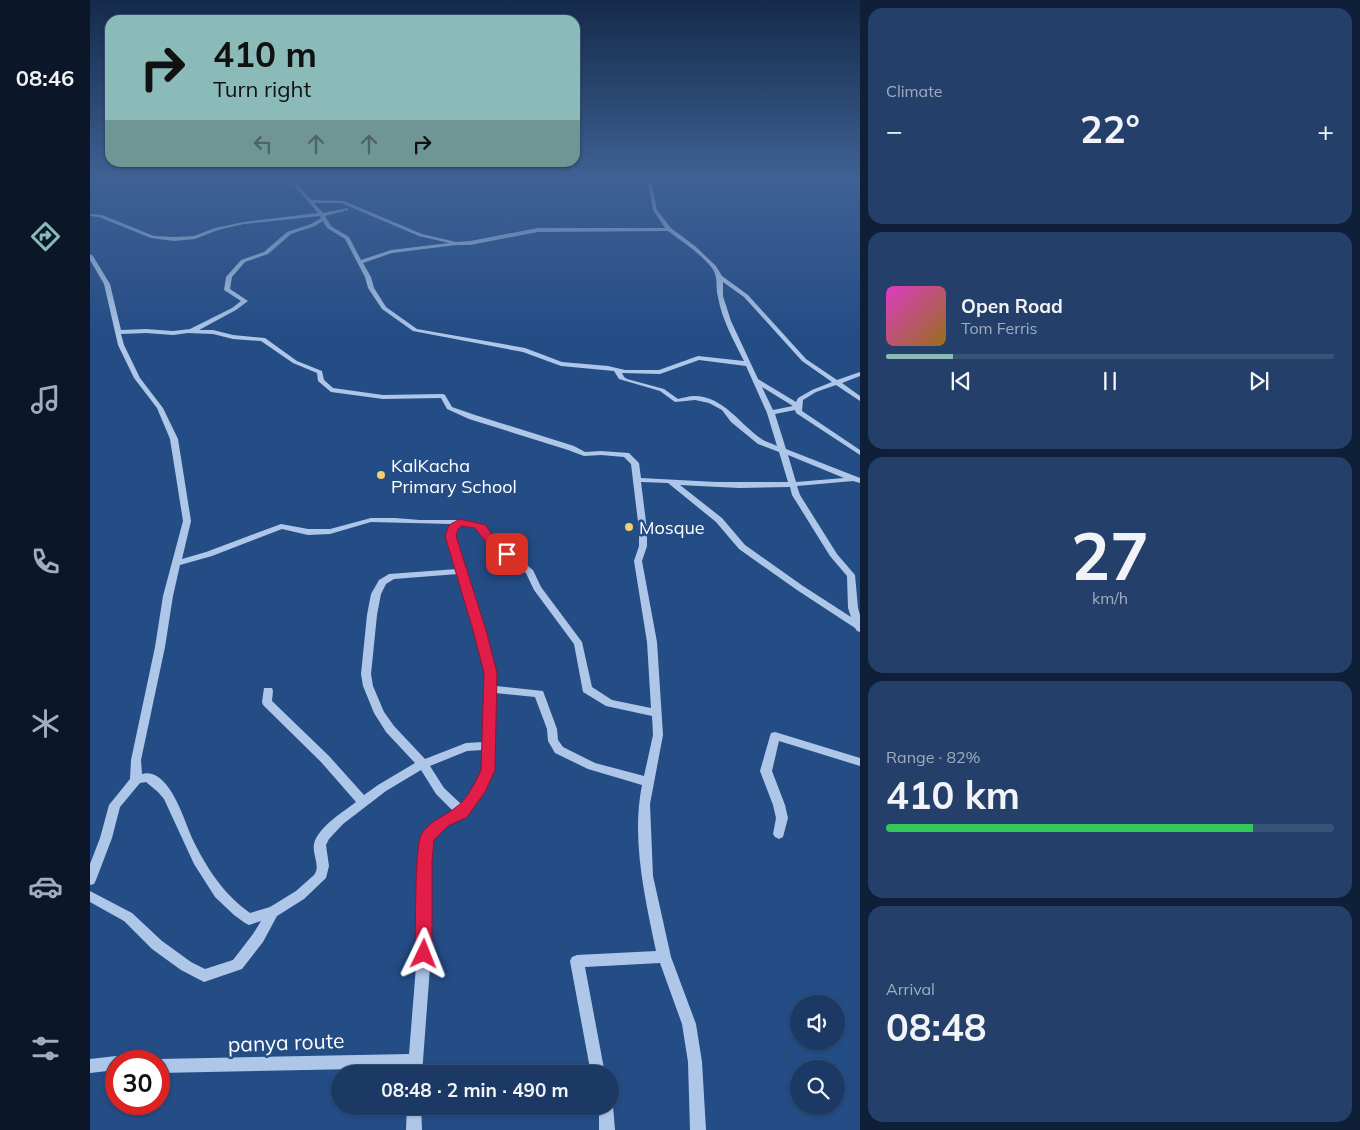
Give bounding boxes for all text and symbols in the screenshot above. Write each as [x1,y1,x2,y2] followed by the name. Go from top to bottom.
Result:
[213,32,317,76] text: 410 m
[130,35,195,100] icon: right
[16,64,74,92] text: 08:46
[213,75,311,103] text: Turn right
[886,81,942,101] text: Climate
[1080,105,1140,153] text: 22°
[886,113,903,148] text: −
[1317,113,1334,148] text: +
[249,130,277,158] icon: left
[302,130,330,158] icon: ahead
[355,130,383,158] icon: ahead
[408,130,436,158] icon: right
[28,219,63,254] icon: directions
[961,294,1063,318] text: Open Road
[961,318,1038,338] text: Tom Ferris
[947,367,975,395] icon: previous
[1096,367,1124,395] icon: pause
[1245,367,1273,395] icon: next
[28,382,63,417] icon: music
[391,454,517,498] place label: KalKacha Primary School
[375,469,387,481] marker: KalKacha Primary School
[1071,515,1149,596] text: 27
[639,516,705,539] place label: Mosque
[623,521,635,533] marker: Mosque
[486,533,528,575] pin
[493,540,521,568] icon: arrive
[28,544,63,579] icon: phone
[1092,588,1128,608] text: km/h
[28,706,63,741] icon: climate
[886,747,981,767] text: Range · 82%
[886,771,1020,819] text: 410 km
[28,869,63,904] icon: car
[397,927,449,979] position arrow
[886,979,935,999] text: Arrival
[790,995,845,1115] map controls
[790,995,845,1050] button: sound
[886,1003,987,1051] text: 08:48
[227,1027,345,1057] street label: panya route
[28,1031,63,1066] icon: filters
[105,1050,170,1115] speed limit sign: 30
[790,1060,845,1115] button: search
[381,1078,569,1102] text: 08:48 · 2 min · 490 m

